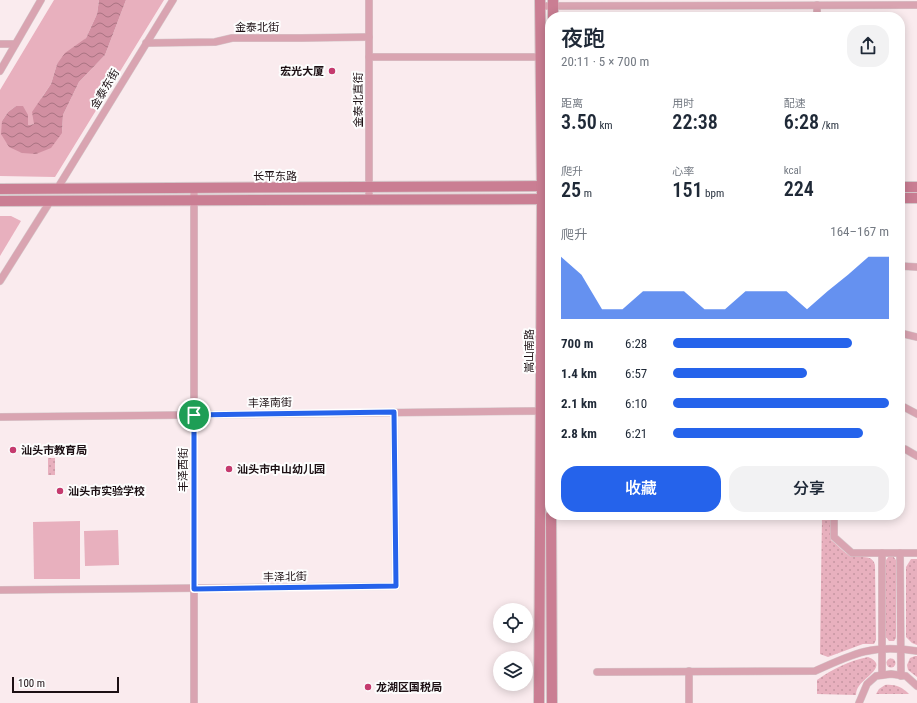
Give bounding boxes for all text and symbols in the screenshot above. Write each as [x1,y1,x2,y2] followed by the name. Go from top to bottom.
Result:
[235,21,279,34] street label: 金泰北街
[847,25,889,67] button: share
[561,26,605,51] text: 夜跑
[561,54,649,69] text: 20:11 · 5 × 700 m
[280,65,324,78] place label: 宏光大厦
[327,66,337,76] marker: 宏光大厦
[88,67,122,111] street label: 金泰东街
[352,73,365,128] street label: 金泰北直街
[561,97,583,110] text: 距离
[672,97,694,110] text: 用时
[784,97,806,110] text: 配速
[561,110,597,134] text: 3.50
[672,110,718,134] text: 22:38
[784,110,819,134] text: 6:28
[597,119,613,132] text: km
[819,119,839,132] text: /km
[784,164,801,177] text: kcal
[561,165,583,178] text: 爬升
[672,165,694,178] text: 心率
[253,170,297,183] street label: 长平东路
[784,177,814,201] text: 224
[561,178,581,202] text: 25
[672,178,703,202] text: 151
[581,187,592,200] text: m
[703,187,724,200] text: bpm
[830,224,889,239] text: 164–167 m
[561,227,587,242] text: 爬升
[523,329,536,373] street label: 嵩山南路
[561,336,593,351] text: 700 m
[625,336,647,351] text: 6:28
[561,366,597,381] text: 1.4 km
[625,366,647,381] text: 6:57
[248,396,292,410] street label: 丰泽南街
[561,396,597,411] text: 2.1 km
[625,396,647,411] text: 6:10
[177,398,211,432] pin
[183,404,205,426] icon: arrive
[561,426,597,441] text: 2.8 km
[625,426,647,441] text: 6:21
[21,444,87,457] place label: 汕头市教育局
[8,445,18,455] marker: 汕头市教育局
[177,448,190,492] street label: 丰泽西街
[237,463,325,476] place label: 汕头市中山幼儿园
[224,464,234,474] marker: 汕头市中山幼儿园
[561,466,721,512] button: 收藏
[729,466,889,512] button: 分享
[68,485,145,498] place label: 汕头市实验学校
[55,486,65,496] marker: 汕头市实验学校
[263,570,307,584] street label: 丰泽北街
[493,603,533,691] map controls
[493,603,533,643] button: locate
[493,651,533,691] button: layers
[12,675,119,694] scale bar
[18,677,45,690] text: 100 m
[376,681,442,694] place label: 龙湖区国税局
[363,682,373,692] marker: 龙湖区国税局

